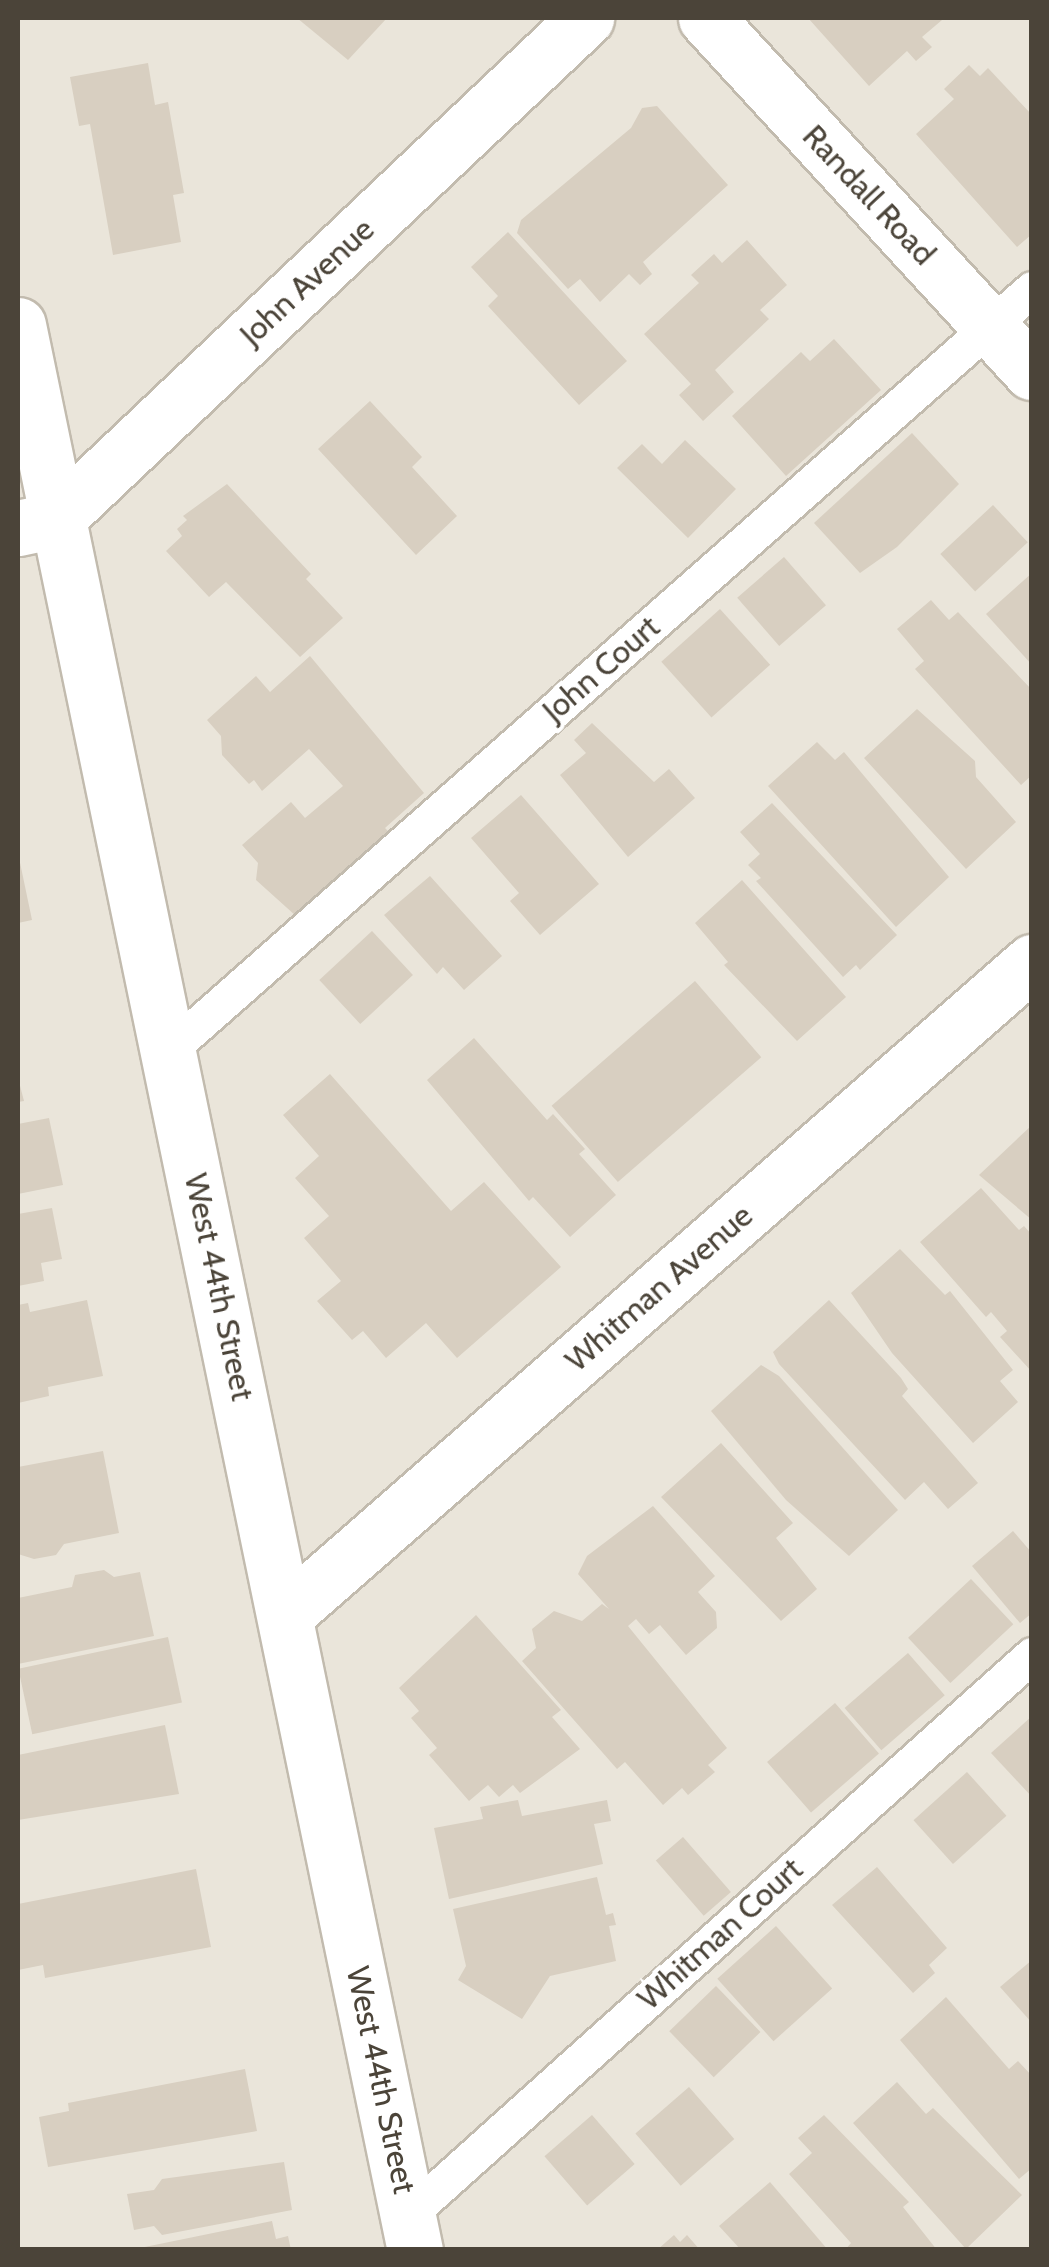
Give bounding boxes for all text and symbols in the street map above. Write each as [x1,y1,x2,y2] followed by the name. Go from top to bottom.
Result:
[795,117,943,273] street label: Randall Road
[232,210,382,354] street label: John Avenue
[535,608,667,730] street label: John Court
[176,1170,262,1404] street label: West 44th Street
[558,1196,760,1380] street label: Whitman Avenue
[630,1850,810,2018] street label: Whitman Court
[338,1963,424,2197] street label: West 44th Street

